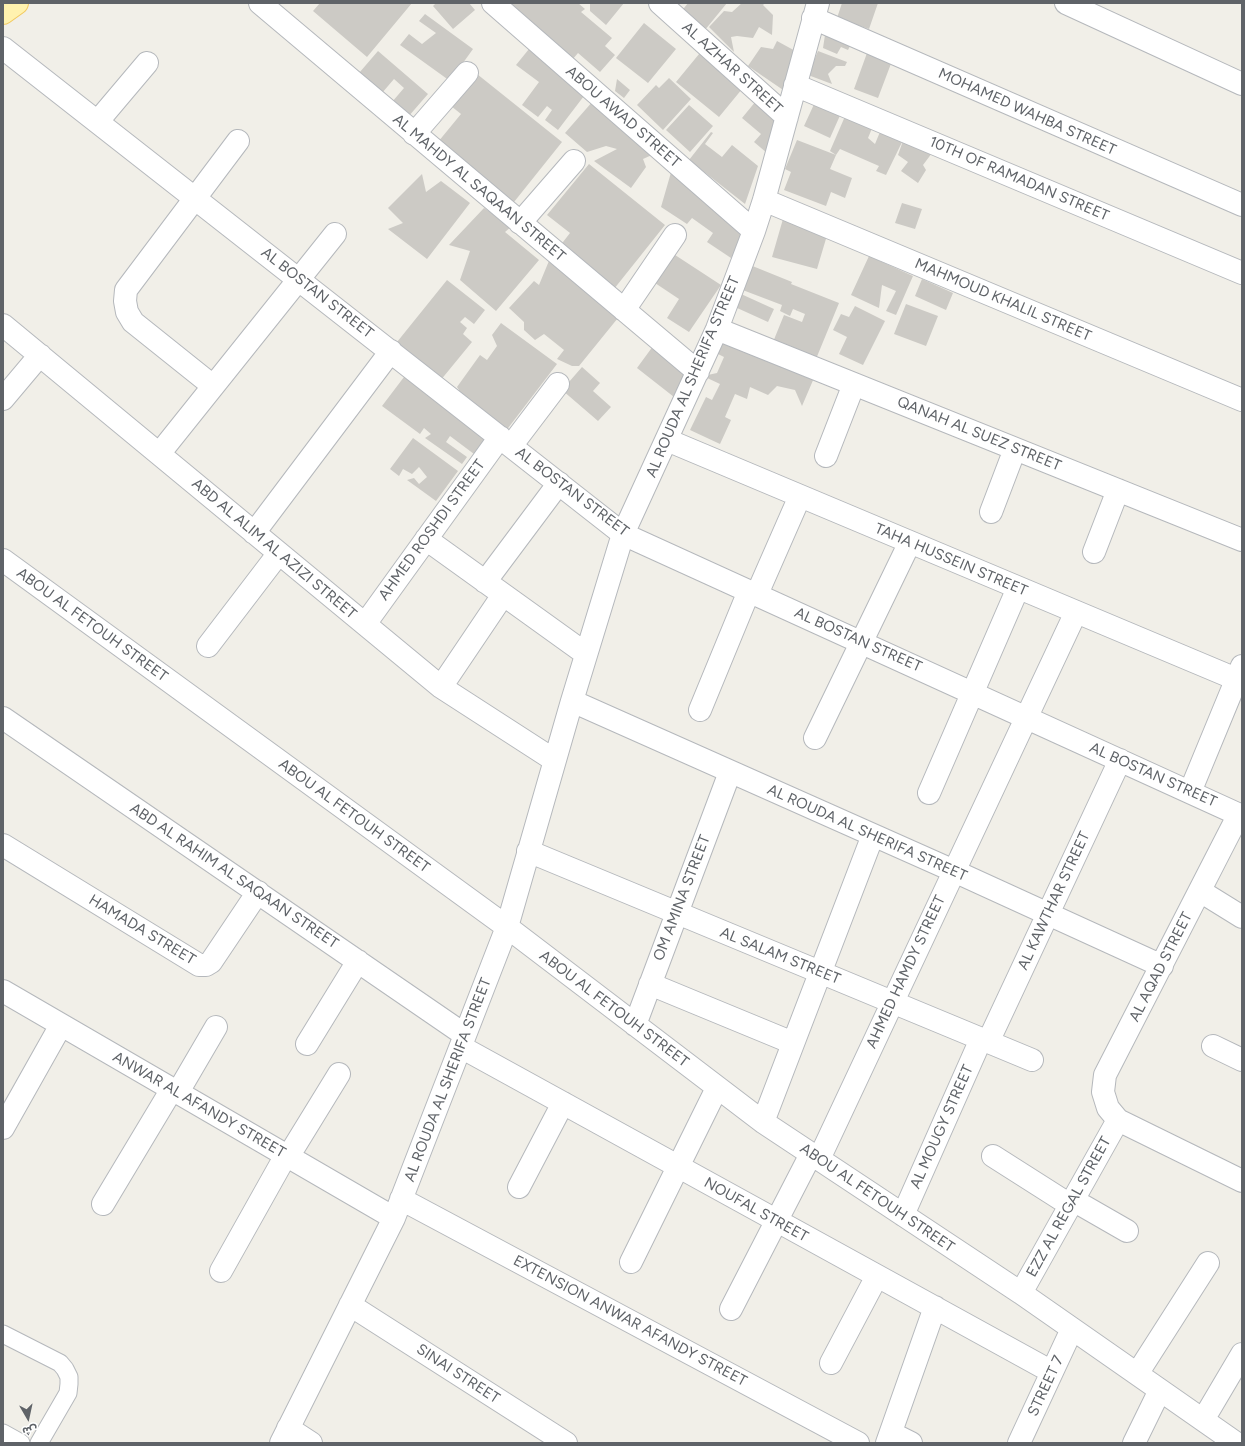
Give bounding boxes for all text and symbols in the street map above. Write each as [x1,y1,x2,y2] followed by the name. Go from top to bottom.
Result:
[678,18,786,118] street label: AL AZHAR STREET
[562,62,684,172] street label: ABOU AWAD STREET
[935,65,1119,159] street label: MOHAMED WAHBA STREET
[389,110,569,266] street label: AL MAHDY AL SAQAAN STREET
[926,133,1112,225] street label: 10TH OF RAMADAN STREET
[257,244,377,342] street label: AL BOSTAN STREET
[912,255,1094,345] street label: MAHMOUD KHALIL STREET
[642,274,744,480] street label: AL ROUDA AL SHERIFA STREET
[894,393,1064,475] street label: QANAH AL SUEZ STREET
[512,443,632,541] street label: AL BOSTAN STREET
[375,456,489,604] street label: AHMED ROSHDI STREET
[188,475,360,623] street label: ABD AL ALIM AL AZIZI STREET
[872,520,1030,600] street label: TAHA HUSSEIN STREET
[13,564,171,686] street label: ABOU AL FETOUH STREET
[792,604,924,676] street label: AL BOSTAN STREET
[1087,739,1219,811] street label: AL BOSTAN STREET
[275,755,433,877] street label: ABOU AL FETOUH STREET
[764,781,970,885] street label: AL ROUDA AL SHERIFA STREET
[126,799,342,953] street label: ABD AL RAHIM AL SAQAAN STREET
[1014,829,1094,973] street label: AL KAWTHAR STREET
[650,833,714,963] street label: OM AMINA STREET
[85,891,199,969] street label: HAMADA STREET
[863,893,949,1051] street label: AHMED HAMDY STREET
[1126,909,1196,1025] street label: AL AQAD STREET
[717,924,843,988] street label: AL SALAM STREET
[536,947,692,1071] street label: ABOU AL FETOUH STREET
[401,976,495,1184] street label: AL ROUDA AL SHERIFA STREET
[109,1048,289,1162] street label: ANWAR AL AFANDY STREET
[907,1062,977,1192] street label: AL MOUGY STREET
[1023,1134,1115,1280] street label: EZZ AL REGAL STREET
[796,1140,958,1256] street label: ABOU AL FETOUH STREET
[701,1174,811,1246] street label: NOUFAL STREET
[510,1252,750,1390] street label: EXTENSION ANWAR AFANDY STREET
[413,1340,503,1408] street label: SINAI STREET
[1024,1353,1068,1419] street label: STREET 7
[8,1398,48,1438] north arrow
[22,1423,38,1438] text: ش

